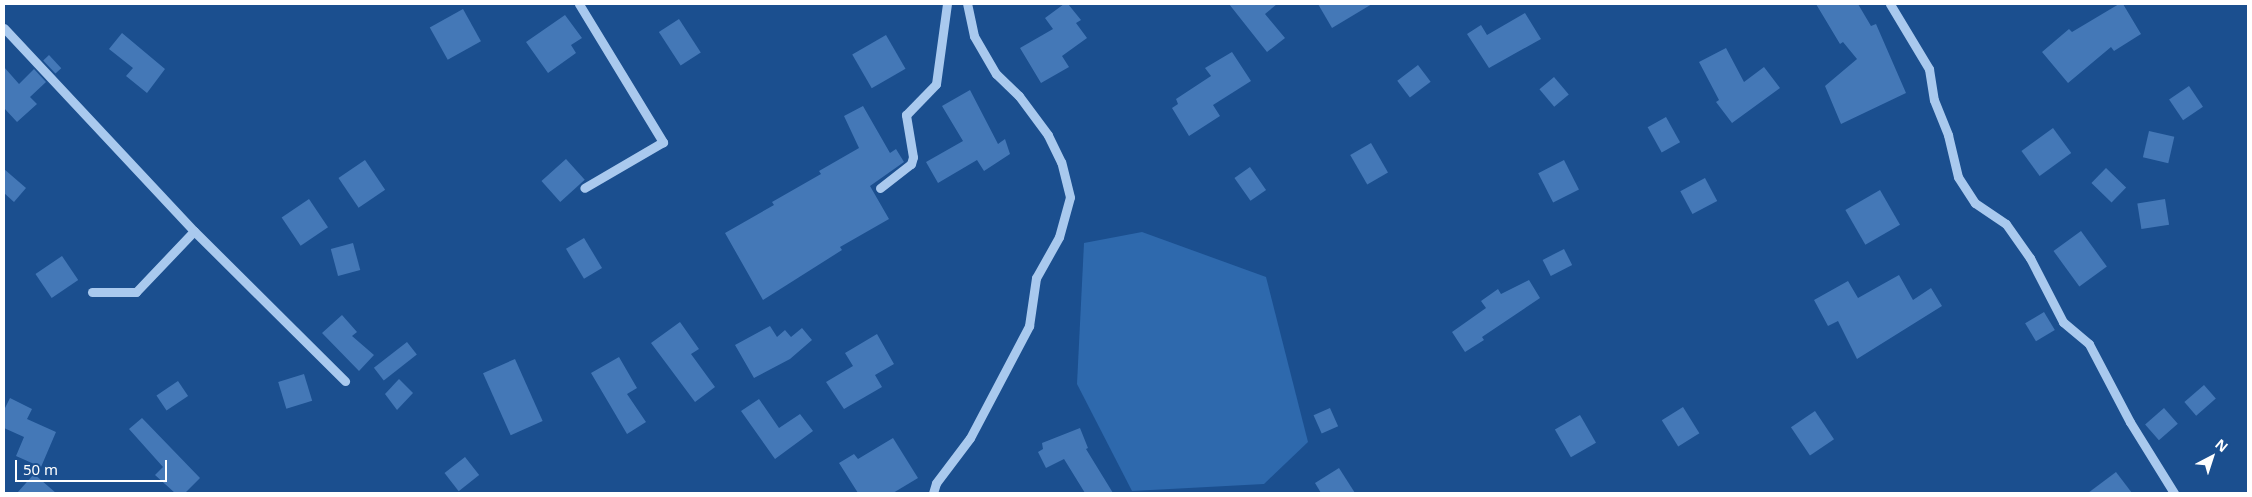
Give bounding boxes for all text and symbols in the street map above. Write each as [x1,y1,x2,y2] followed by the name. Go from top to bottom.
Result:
[2187,432,2237,482] north arrow
[2211,434,2232,456] text: N
[18,450,170,482] scale bar
[23,459,58,479] text: 50 m

